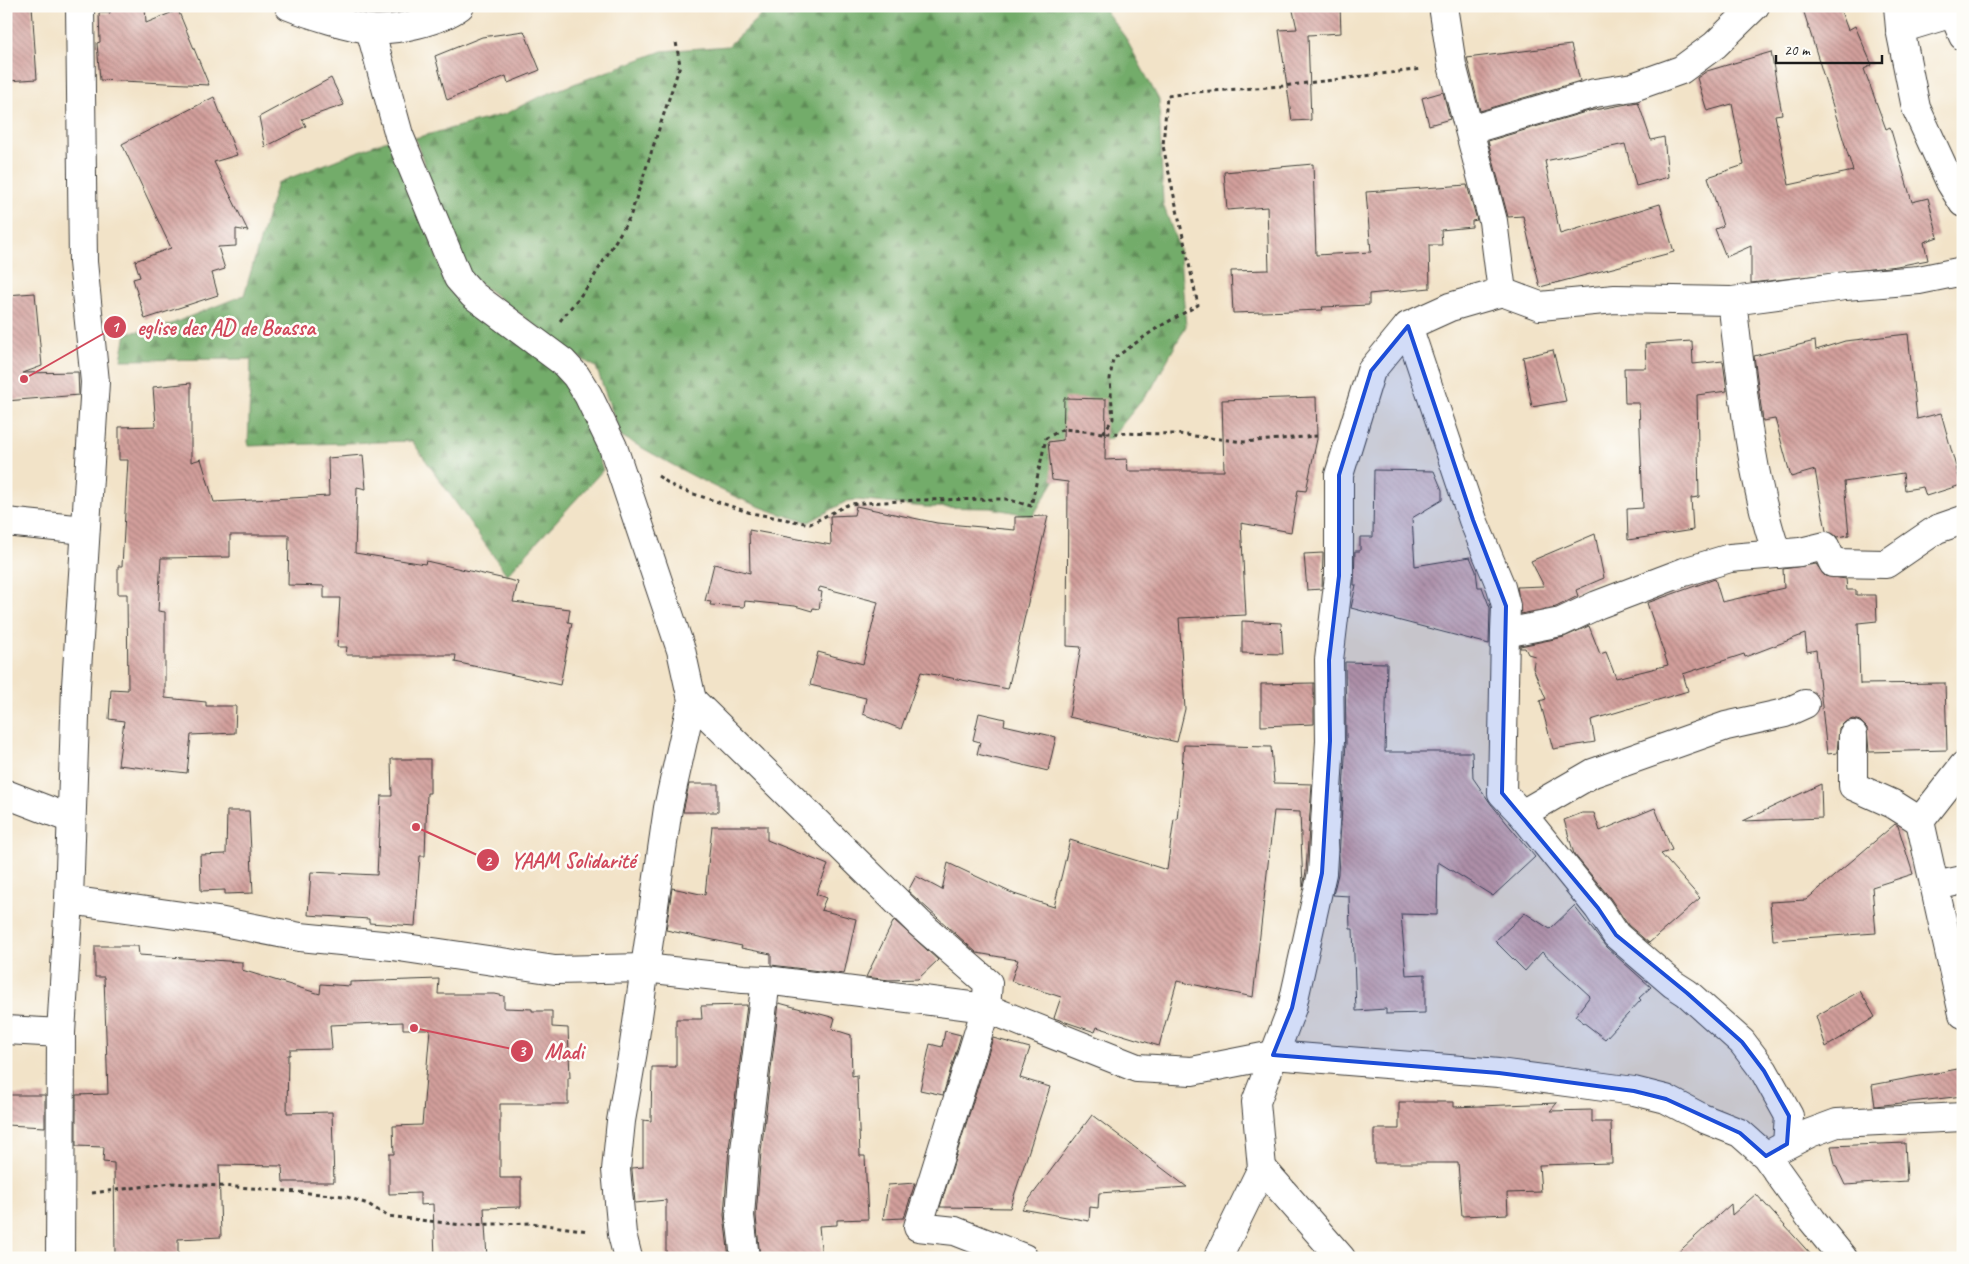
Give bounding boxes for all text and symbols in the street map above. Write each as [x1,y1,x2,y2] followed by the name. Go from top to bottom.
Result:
[1776,32,1883,64] scale bar
[1784,41,1811,60] text: 20 m
[103,309,325,346] callout: eglise des AD de Boassa
[137,314,317,342] text: eglise des AD de Boassa
[112,318,121,337] text: 1
[476,842,646,879] callout: YAAM Solidarité
[511,847,639,875] text: YAAM Solidarité
[485,852,493,871] text: 2
[510,1032,594,1069] callout: Madi
[544,1038,586,1066] text: Madi
[519,1042,527,1061] text: 3

